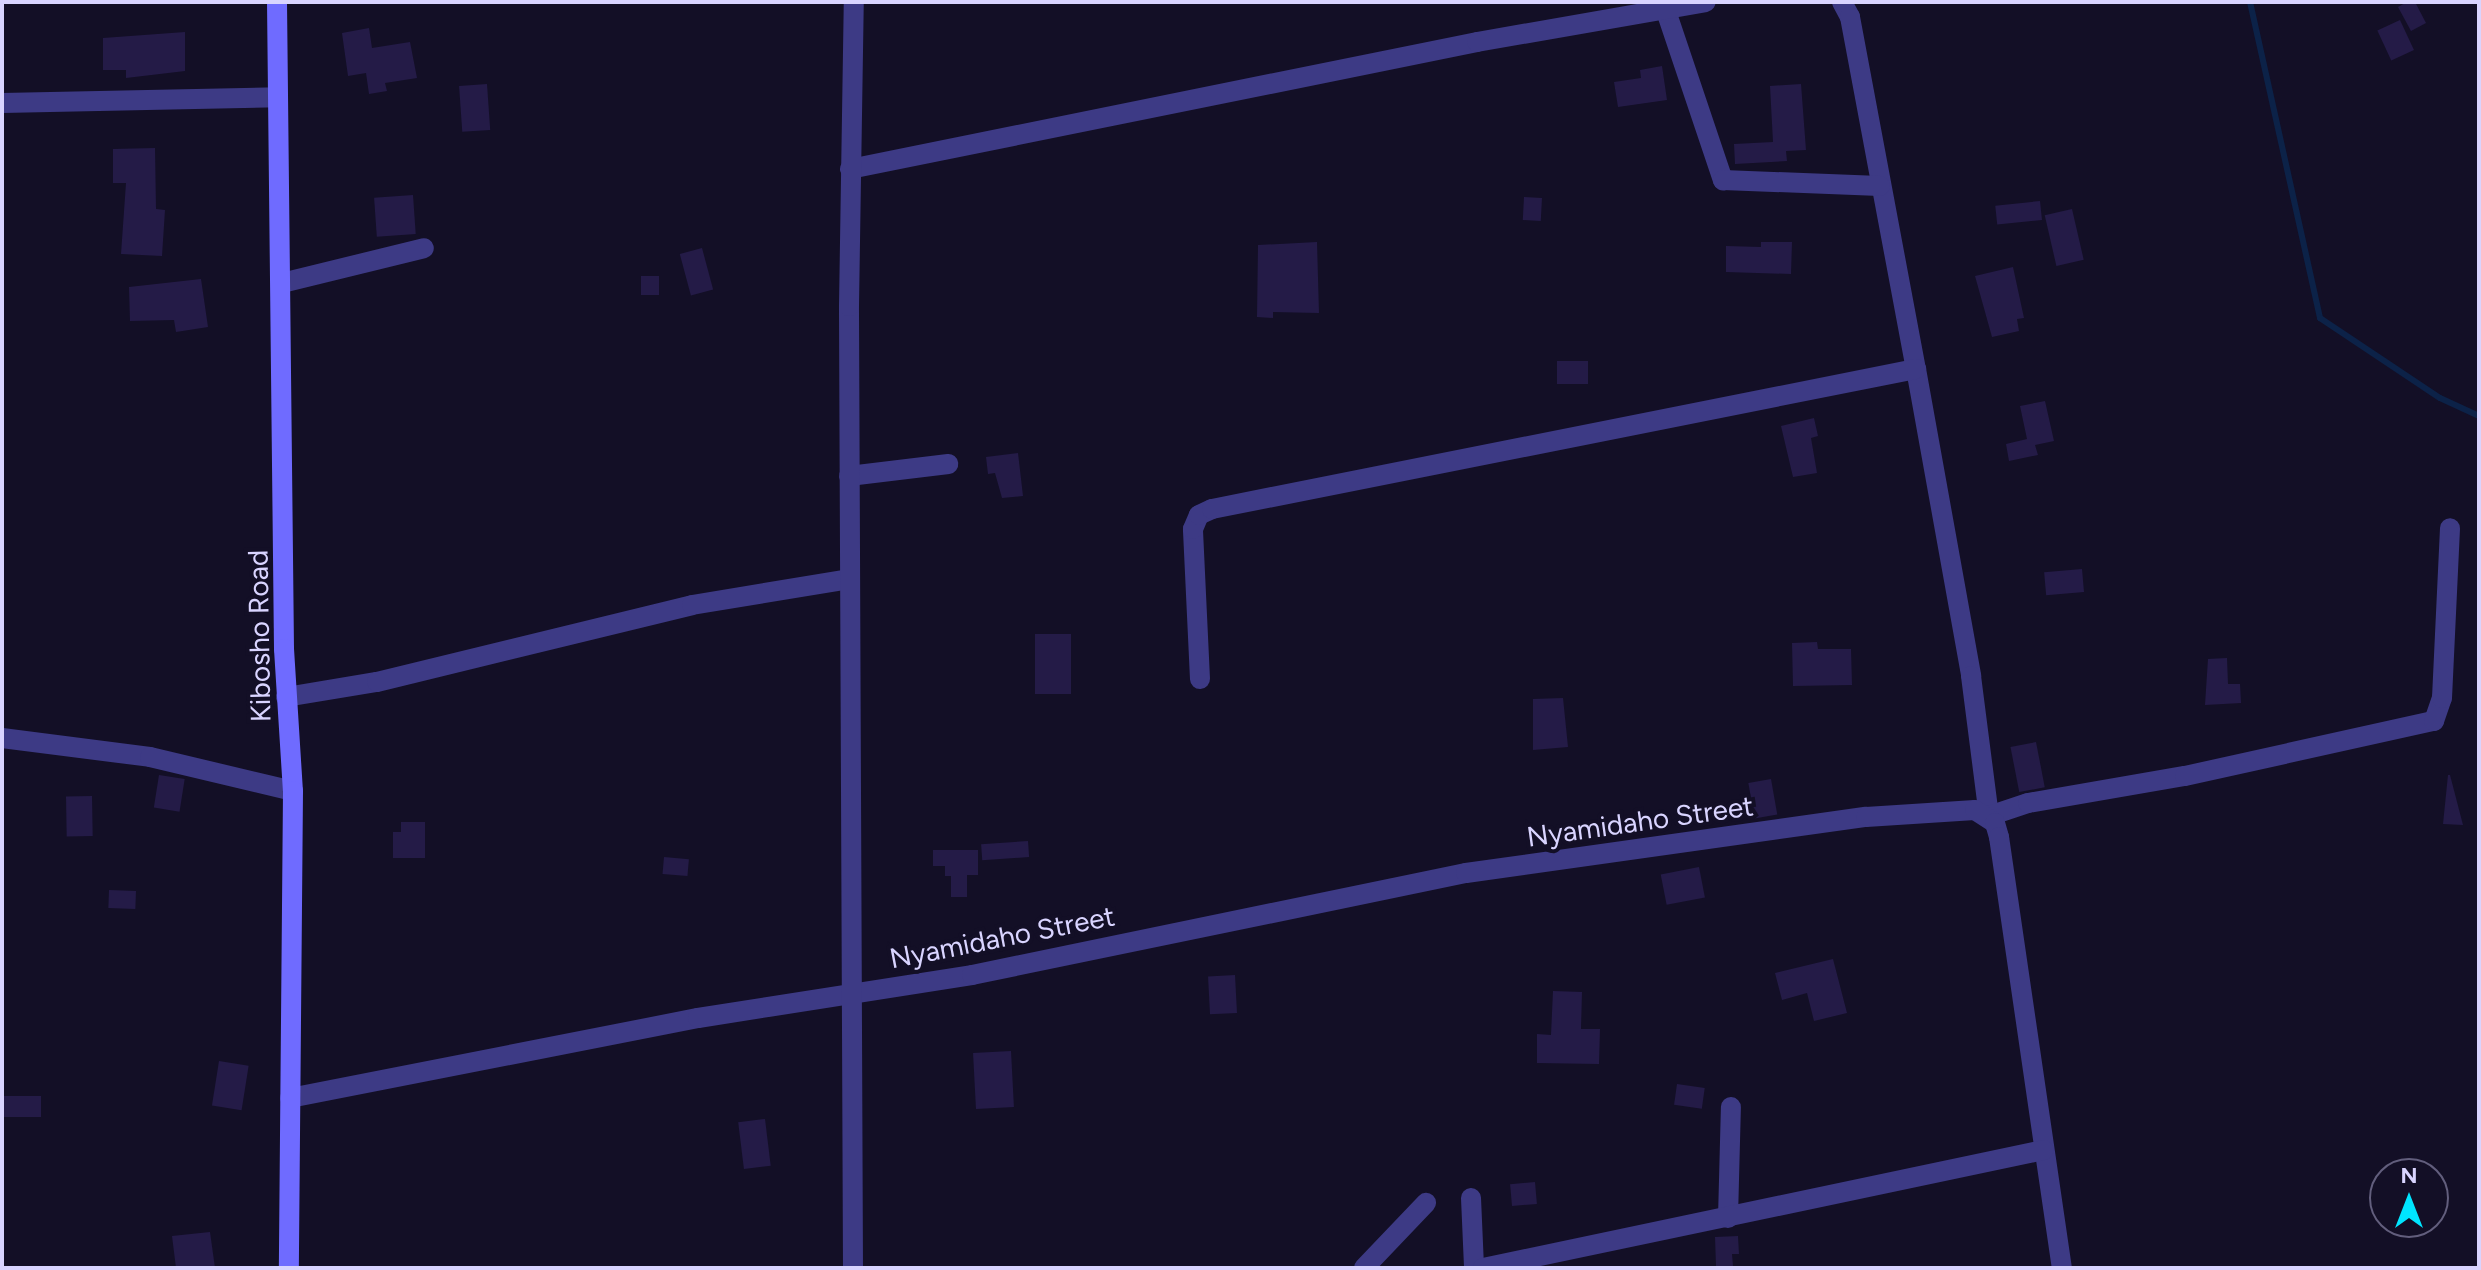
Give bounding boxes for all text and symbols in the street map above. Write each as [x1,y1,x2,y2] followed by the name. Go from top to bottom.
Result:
[241,549,277,723] street label: Kibosho Road
[1525,788,1755,854] street label: Nyamidaho Street
[887,899,1117,975] street label: Nyamidaho Street
[2369,1158,2449,1238] north arrow
[2400,1162,2418,1189] text: N

